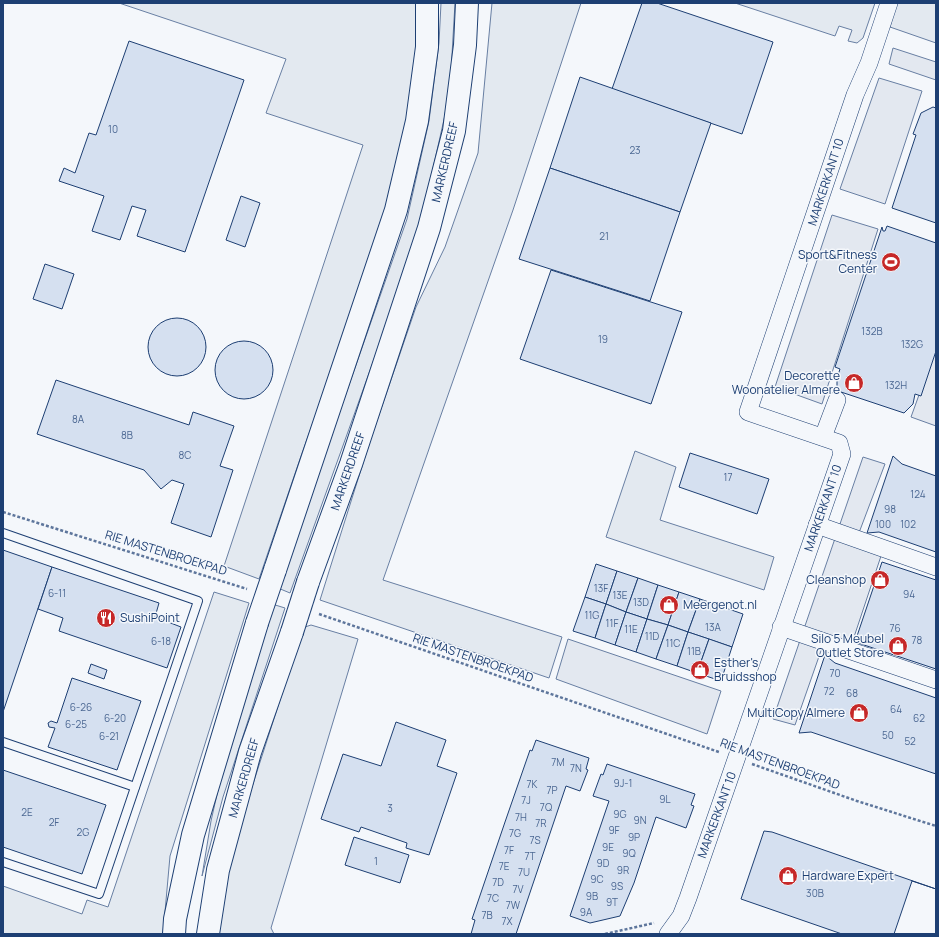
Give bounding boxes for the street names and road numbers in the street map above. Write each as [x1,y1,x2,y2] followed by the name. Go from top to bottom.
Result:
[427,120,462,204] street label: MARKERDREEF
[803,136,848,228] street label: MARKERKANT 10
[326,429,369,512] street label: MARKERDREEF
[800,462,845,554] street label: MARKERKANT 10
[103,526,229,579] street label: RIE MASTENBROEKPAD
[411,629,536,686] street label: RIE MASTENBROEKPAD
[718,734,843,793] street label: RIE MASTENBROEKPAD
[224,736,263,820] street label: MARKERDREEF
[693,769,740,860] street label: MARKERKANT 10

